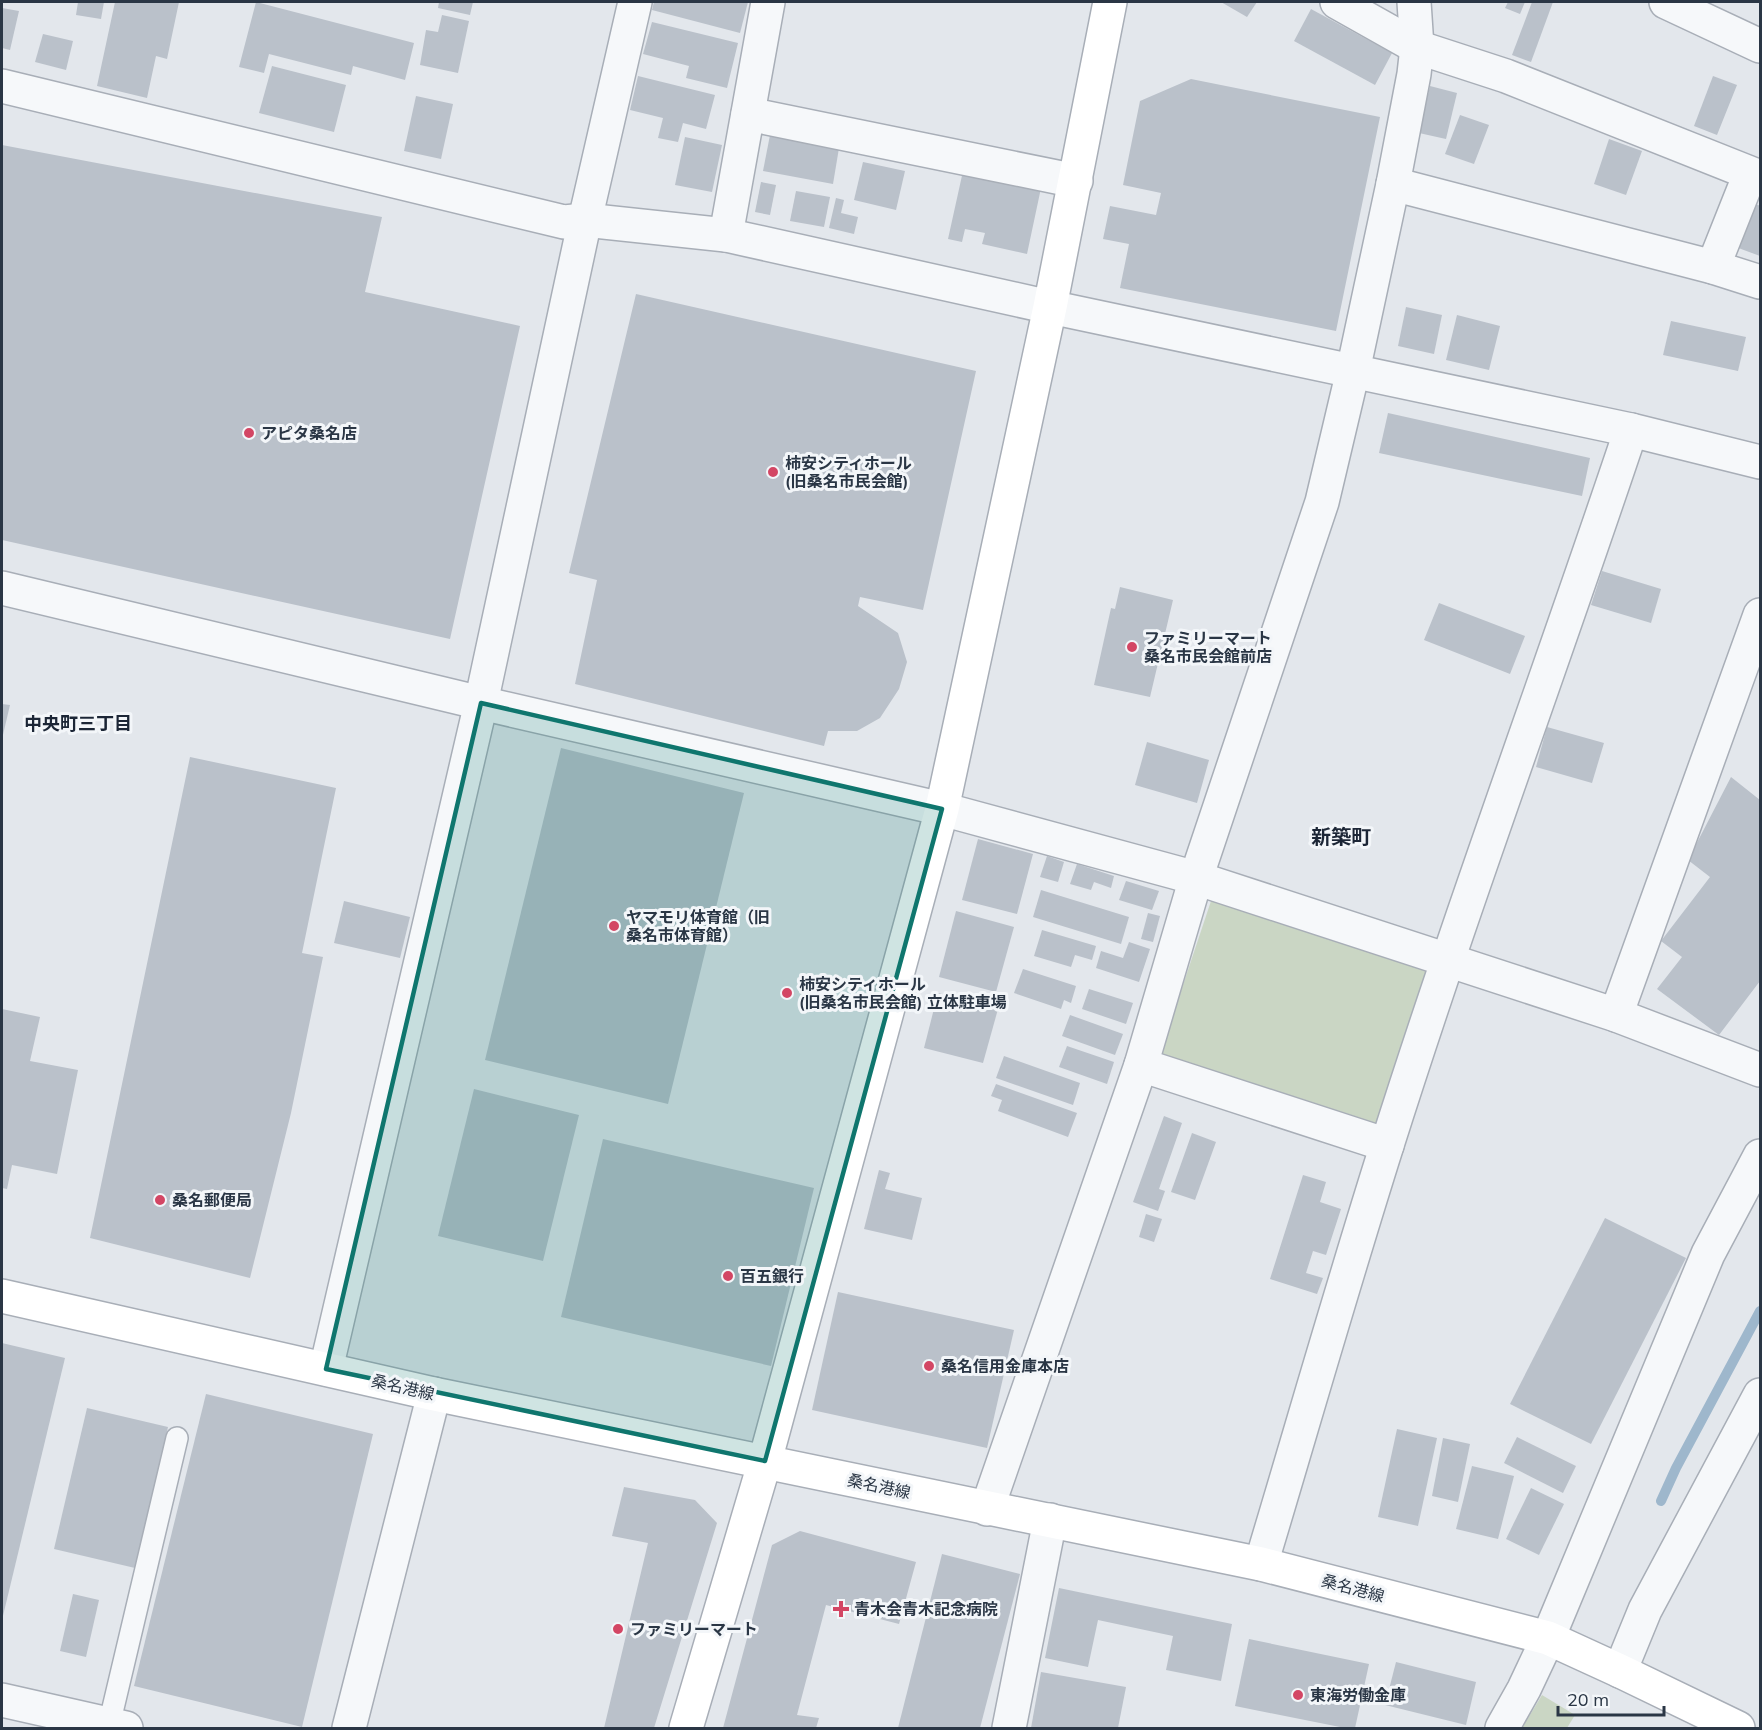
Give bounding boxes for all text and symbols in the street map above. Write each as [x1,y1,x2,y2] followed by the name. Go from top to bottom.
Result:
[261,423,357,443] place label: アピタ桑名店
[242,426,256,440] marker: アピタ桑名店
[785,453,912,491] place label: 柿安シティホール (旧桑名市民会館)
[766,465,780,479] marker: 柿安シティホール (旧桑名市民会館)
[1144,628,1272,666] place label: ファミリーマート 桑名市民会館前店
[1125,640,1139,654] marker: ファミリーマート 桑名市民会館前店
[24,712,132,735] district label: 中央町三丁目
[1311,824,1371,849] district label: 新築町
[626,907,770,945] place label: ヤマモリ体育館（旧 桑名市体育館）
[607,919,621,933] marker: ヤマモリ体育館（旧 桑名市体育館）
[799,974,1007,1012] place label: 柿安シティホール (旧桑名市民会館) 立体駐車場
[780,986,794,1000] marker: 柿安シティホール (旧桑名市民会館) 立体駐車場
[172,1190,252,1210] place label: 桑名郵便局
[153,1193,167,1207] marker: 桑名郵便局
[740,1266,804,1286] place label: 百五銀行
[721,1269,735,1283] marker: 百五銀行
[941,1356,1069,1376] place label: 桑名信用金庫本店
[922,1359,936,1373] marker: 桑名信用金庫本店
[370,1370,436,1404] street label: 桑名港線
[846,1470,912,1502] street label: 桑名港線
[1319,1570,1387,1606] street label: 桑名港線
[854,1599,998,1619] place label: 青木会青木記念病院
[832,1600,850,1618] marker: 青木会青木記念病院
[630,1619,758,1639] place label: ファミリーマート
[611,1622,625,1636] marker: ファミリーマート
[1558,1679,1664,1717] scale bar
[1310,1685,1406,1705] place label: 東海労働金庫
[1291,1688,1305,1702] marker: 東海労働金庫
[1567,1688,1609,1711] text: 20 m

